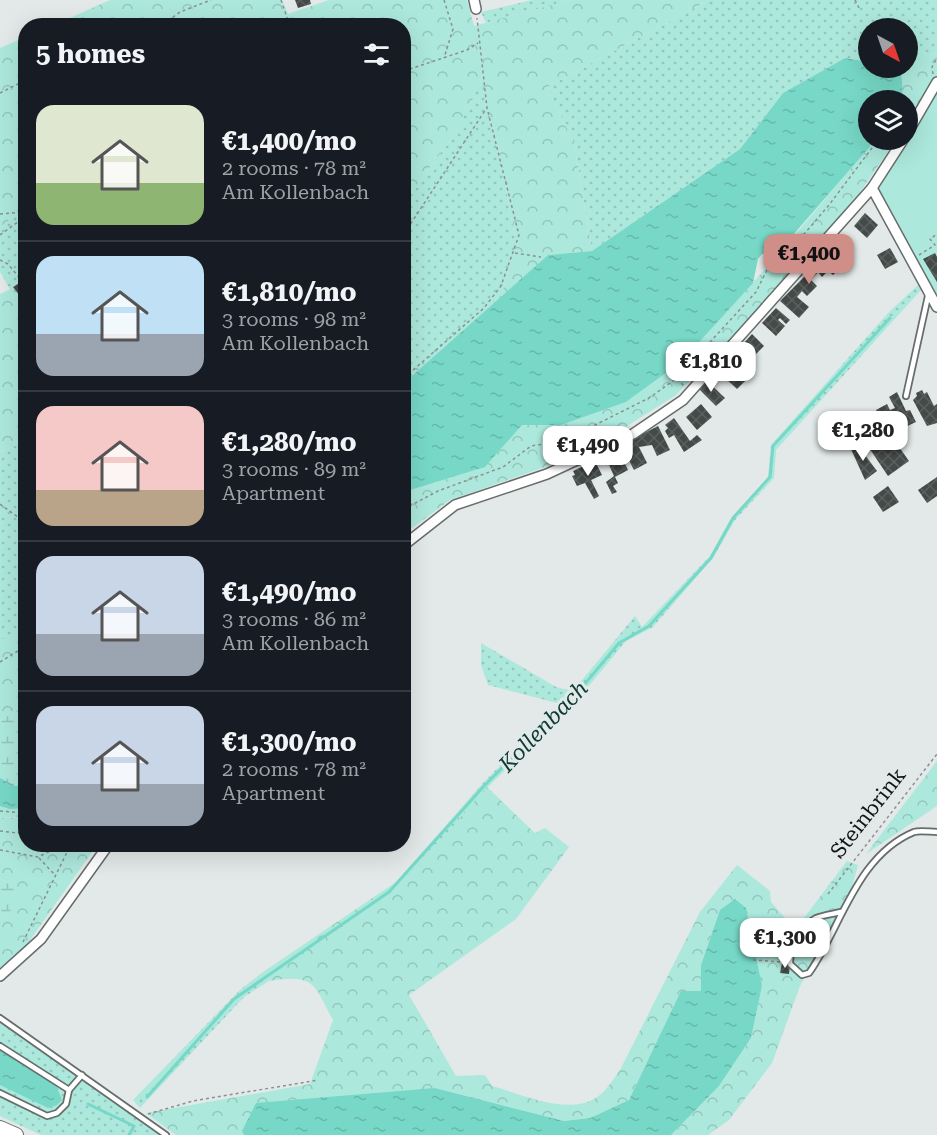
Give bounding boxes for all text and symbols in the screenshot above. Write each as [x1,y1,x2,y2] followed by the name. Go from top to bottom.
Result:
[858,18,918,78] north arrow
[858,18,918,150] map controls
[360,38,393,71] icon: filters
[36,39,145,69] text: 5 homes
[858,90,918,150] button: layers
[222,126,357,156] text: €1,400/mo
[84,129,156,201] icon: home
[222,156,366,180] text: 2 rooms · 78 m²
[222,180,369,204] text: Am Kollenbach
[760,234,858,285] pin: €1,400
[778,241,840,265] text: €1,400
[222,277,357,307] text: €1,810/mo
[84,280,156,352] icon: home
[222,307,366,331] text: 3 rooms · 98 m²
[222,331,369,355] text: Am Kollenbach
[662,342,760,393] pin: €1,810
[680,349,742,373] text: €1,810
[814,411,912,462] pin: €1,280
[832,418,894,442] text: €1,280
[539,426,637,477] pin: €1,490
[222,427,357,457] text: €1,280/mo
[84,430,156,502] icon: home
[557,433,619,457] text: €1,490
[222,457,366,481] text: 3 rooms · 89 m²
[222,481,325,505] text: Apartment
[222,577,357,607] text: €1,490/mo
[84,580,156,652] icon: home
[222,607,366,631] text: 3 rooms · 86 m²
[222,631,369,655] text: Am Kollenbach
[493,676,593,778] water label: Kollenbach
[222,727,357,757] text: €1,300/mo
[84,730,156,802] icon: home
[222,757,366,781] text: 2 rooms · 78 m²
[825,763,911,863] street label: Steinbrink
[222,781,325,805] text: Apartment
[736,918,834,969] pin: €1,300
[754,925,816,949] text: €1,300

